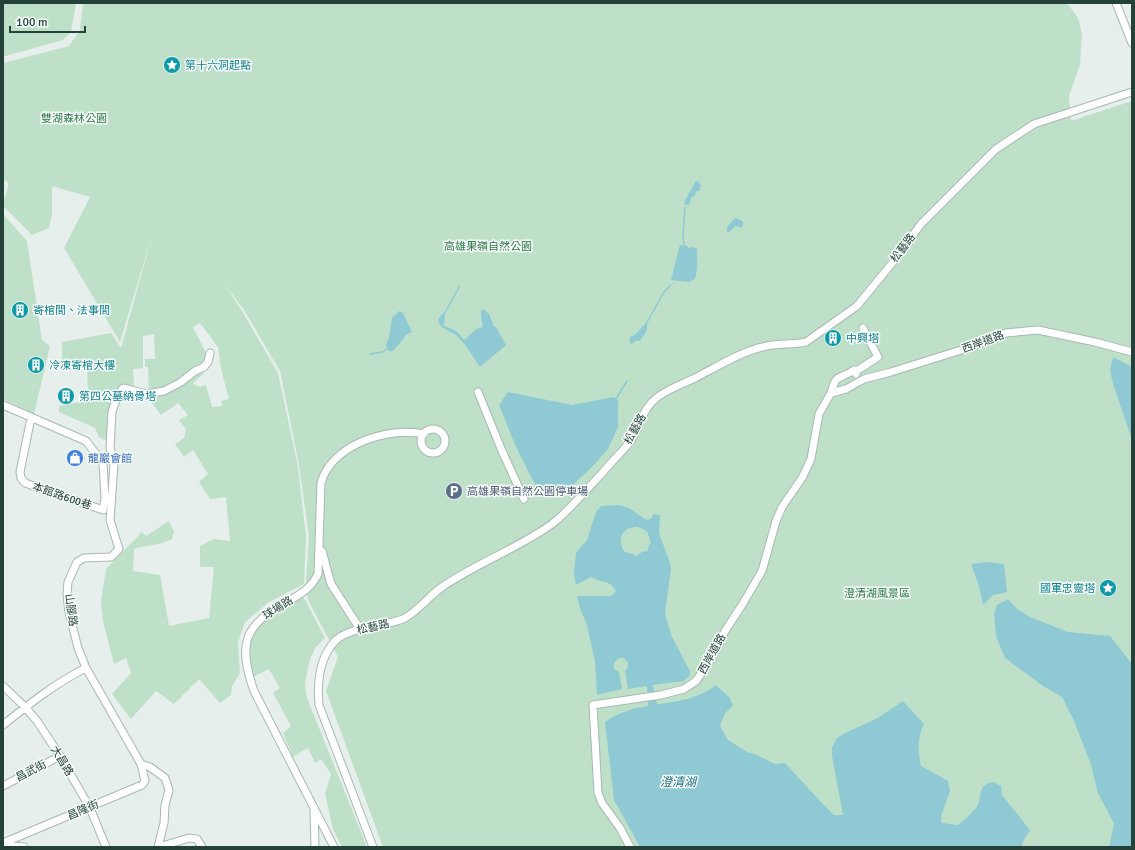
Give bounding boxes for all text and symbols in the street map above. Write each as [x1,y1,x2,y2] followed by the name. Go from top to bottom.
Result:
[10,8,85,34] scale bar
[16,15,48,30] text: 100 m
[162,55,182,75] place icon: 第十六洞起點
[185,59,251,72] place label: 第十六洞起點
[41,112,107,125] park label: 雙湖森林公園
[888,231,918,265] street label: 松藝路
[444,240,532,253] park label: 高雄果嶺自然公園
[10,300,30,320] building icon: 寄棺間、法事間
[33,304,110,317] place label: 寄棺間、法事間
[823,328,843,348] building icon: 中興塔
[960,328,1006,356] street label: 西岸道路
[846,332,879,345] place label: 中興塔
[26,355,46,375] building icon: 冷凍寄棺大樓
[49,359,115,372] place label: 冷凍寄棺大樓
[56,386,76,406] building icon: 第四公墓納骨塔
[79,390,156,403] place label: 第四公墓納骨塔
[621,411,649,447] street label: 松藝路
[65,448,85,468] shop icon: 龍巖會館
[88,452,132,465] place label: 龍巖會館
[31,480,93,512] street label: 本館路600巷
[444,481,464,501] parking icon: 高雄果嶺自然公園停車場
[467,485,588,498] place label: 高雄果嶺自然公園停車場
[1098,578,1118,598] place icon: 國軍忠靈塔
[1040,582,1095,595] place label: 國軍忠靈塔
[844,587,910,600] park label: 澄清湖風景區
[62,593,80,627] street label: 山腳路
[261,594,295,622] street label: 球場路
[355,617,391,637] street label: 松藝路
[696,632,728,676] street label: 西岸道路
[48,744,76,778] street label: 大昌路
[13,758,49,784] street label: 昌武街
[660,775,698,790] water label: 澄清湖
[65,798,101,822] street label: 昌隆街

